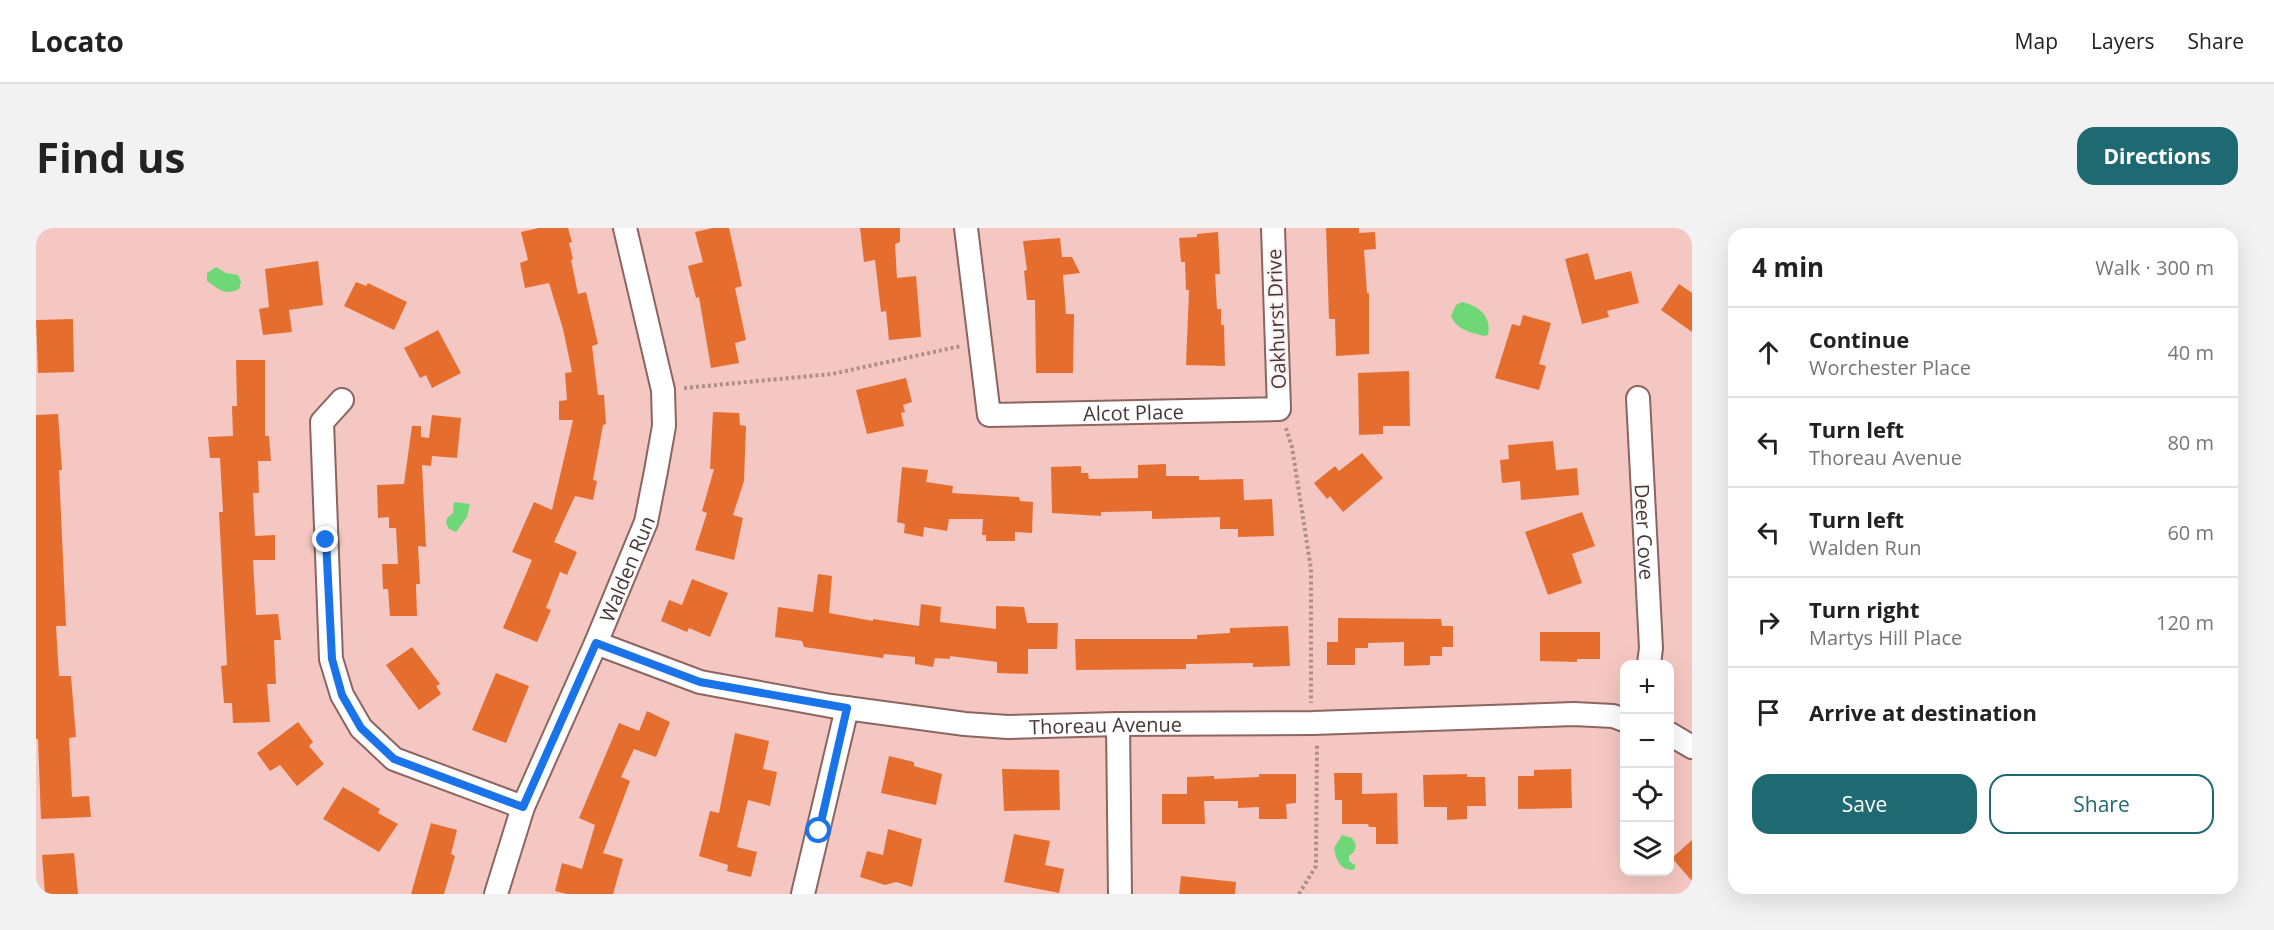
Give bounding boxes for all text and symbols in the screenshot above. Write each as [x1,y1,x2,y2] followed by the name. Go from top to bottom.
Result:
[30,22,124,60] text: Locato
[2015,27,2058,55] text: Map
[2091,27,2155,55] text: Layers
[2188,27,2244,55] text: Share
[2077,127,2238,185] button: Directions
[36,128,185,185] text: Find us
[1260,248,1292,390] street label: Oakhurst Drive
[1752,249,1824,285] text: 4 min
[2095,254,2214,281] text: Walk · 300 m
[1809,324,1909,354] text: Continue
[1752,336,1785,369] icon: ahead
[2167,339,2214,366] text: 40 m
[1809,354,1971,381] text: Worchester Place
[1083,397,1184,427] street label: Alcot Place
[1809,414,1904,444] text: Turn left
[1752,426,1785,459] icon: left
[2167,429,2214,456] text: 80 m
[1809,444,1962,471] text: Thoreau Avenue
[1629,483,1661,581] street label: Deer Cove
[1809,504,1904,534] text: Turn left
[593,512,661,626] street label: Walden Run
[1752,516,1785,549] icon: left
[2167,519,2214,546] text: 60 m
[312,526,338,552] route end
[1809,534,1921,561] text: Walden Run
[1809,594,1920,624] text: Turn right
[1752,606,1785,639] icon: right
[2156,609,2214,636] text: 120 m
[1809,624,1962,651] text: Martys Hill Place
[1620,660,1674,876] map controls
[1620,660,1674,714] button: +
[1752,696,1785,729] icon: arrive
[1809,697,2037,727] text: Arrive at destination
[1029,710,1182,740] street label: Thoreau Avenue
[1620,714,1674,768] button: −
[1620,768,1674,822] button: locate
[1752,774,1977,834] button: Save
[1989,774,2214,834] button: Share
[805,817,831,843] route start
[1620,822,1674,876] button: layers

